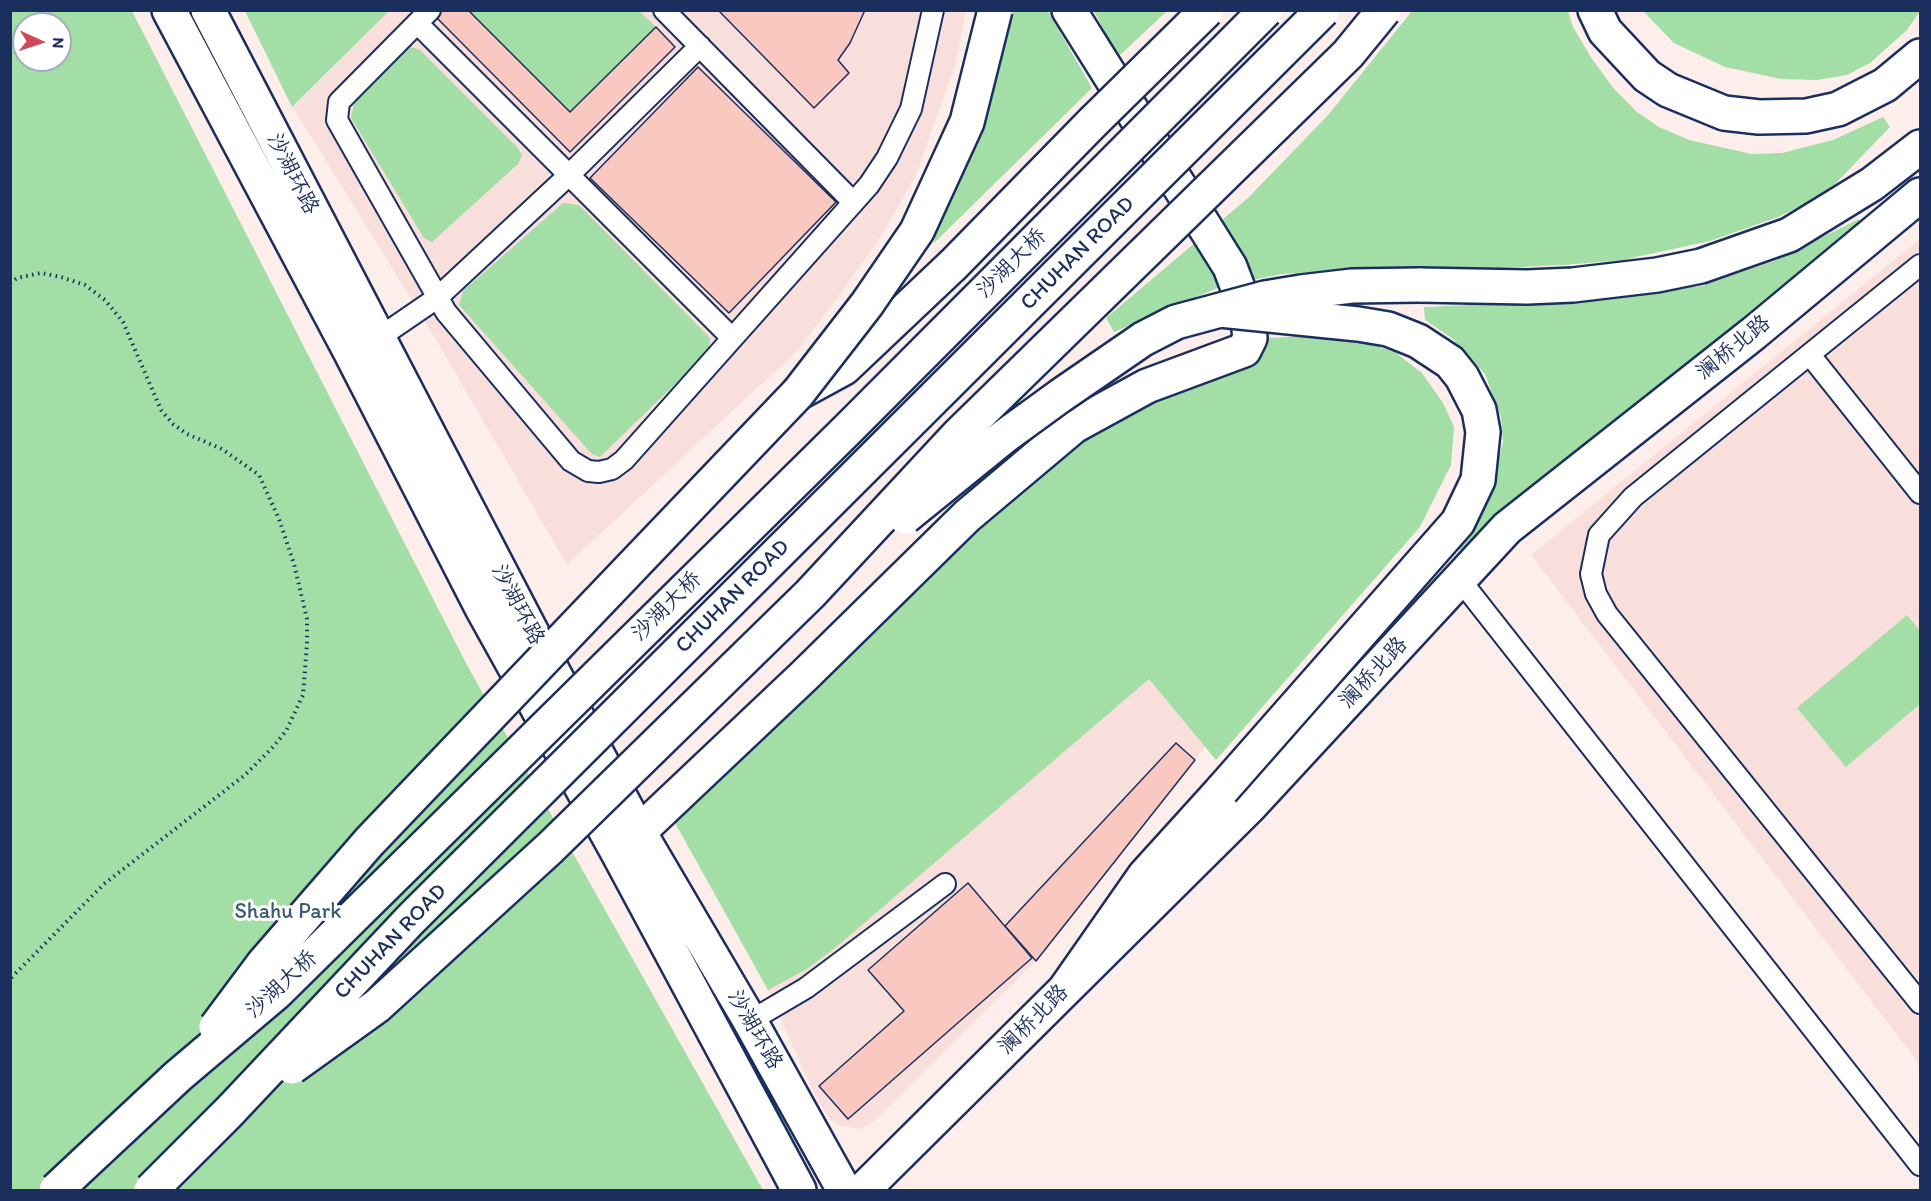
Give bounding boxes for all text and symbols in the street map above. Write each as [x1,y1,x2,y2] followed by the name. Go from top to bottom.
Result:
[12,12,72,72] north arrow
[49,37,68,49] text: N
[260,129,324,219] street label: 沙湖环路
[1016,192,1140,316] street label: CHUHAN ROAD
[972,224,1052,304] street label: 沙湖大桥
[1691,310,1777,386] street label: 澜桥北路
[671,535,795,659] street label: CHUHAN ROAD
[485,560,549,650] street label: 沙湖环路
[627,567,707,647] street label: 沙湖大桥
[1334,632,1414,714] street label: 澜桥北路
[329,879,453,1005] street label: CHUHAN ROAD
[234,899,342,925] park label: Shahu Park
[241,945,323,1025] street label: 沙湖大桥
[994,980,1074,1060] street label: 澜桥北路
[721,985,787,1075] street label: 沙湖环路

